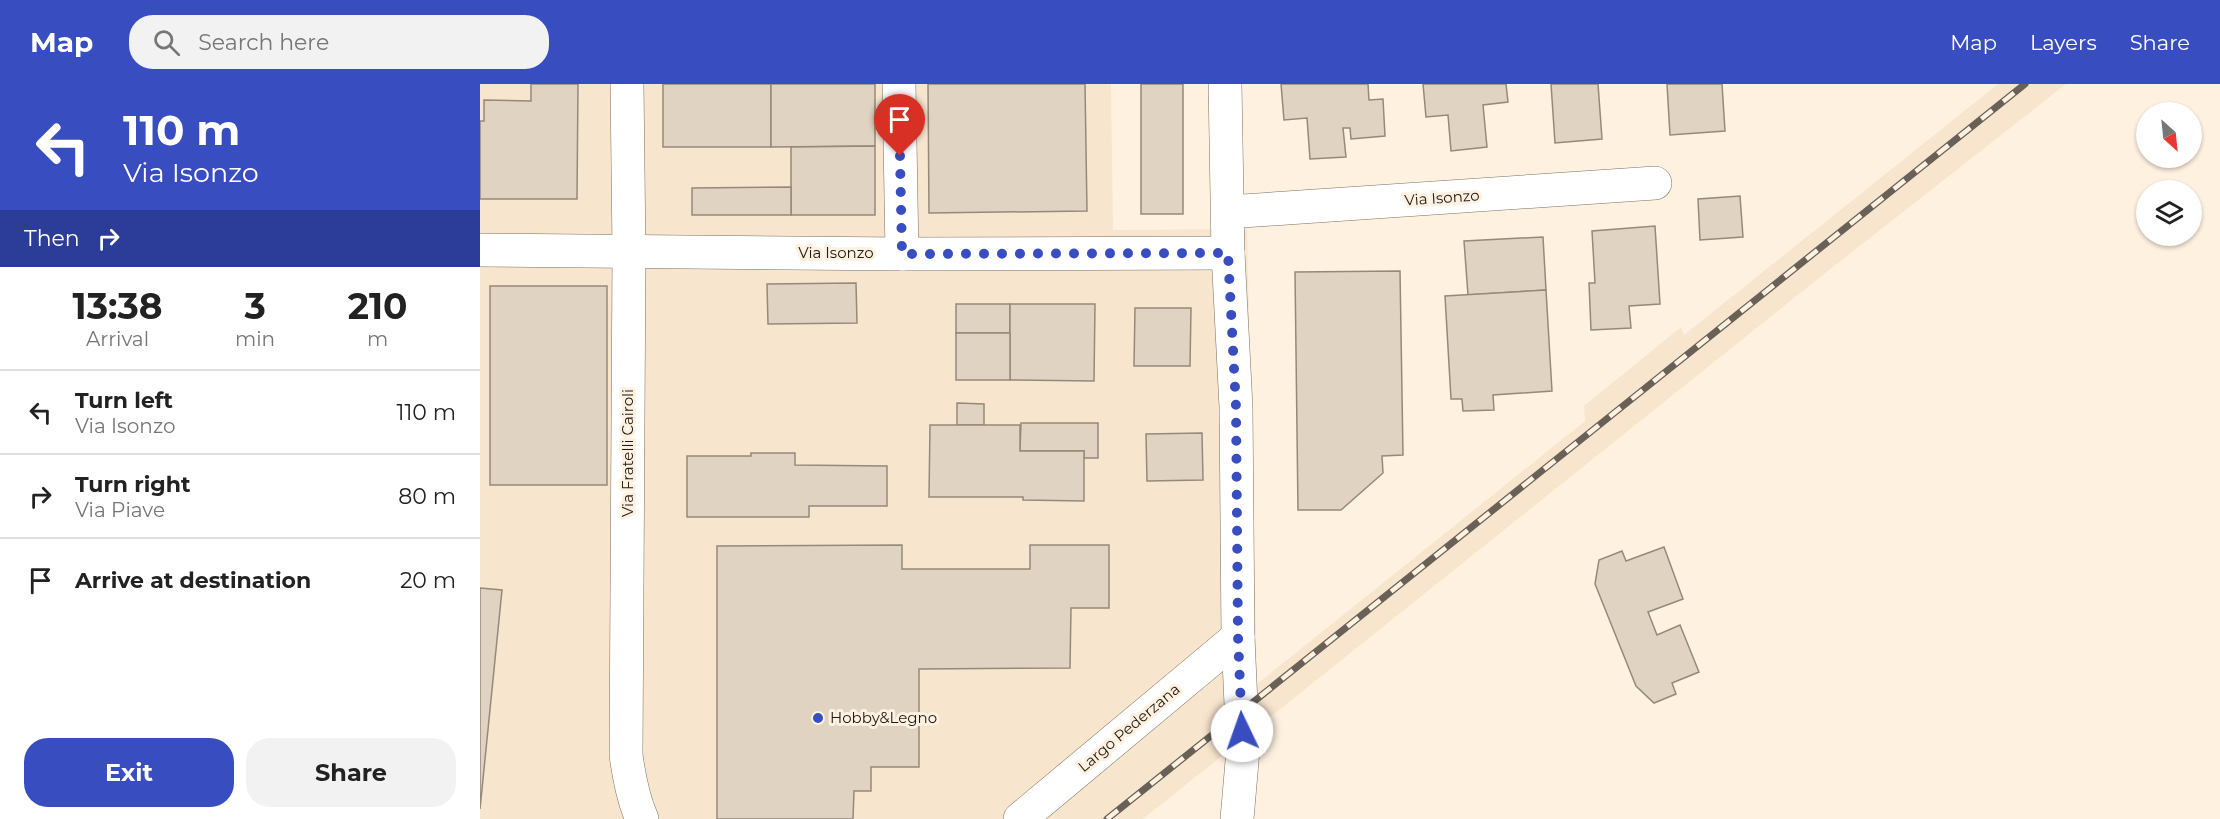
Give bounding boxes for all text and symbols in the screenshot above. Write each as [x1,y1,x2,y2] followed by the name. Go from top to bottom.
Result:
[129,15,549,69] search box
[30,25,93,59] text: Map
[150,26,183,59] icon: search
[198,29,329,56] text: Search here
[1950,30,1997,55] text: Map
[2030,30,2097,55] text: Layers
[2130,30,2190,55] text: Share
[874,94,925,156] pin
[2136,102,2202,168] north arrow
[2136,102,2202,246] map controls
[883,103,916,136] icon: arrive
[123,104,240,156] text: 110 m
[24,108,102,186] icon: left
[123,156,259,189] text: Via Isonzo
[2136,180,2202,246] button: layers
[1404,185,1480,210] street label: Via Isonzo
[92,222,125,255] icon: right
[24,225,80,252] text: Then
[798,243,874,262] street label: Via Isonzo
[73,284,162,328] text: 13:38
[244,284,266,328] text: 3
[348,284,407,328] text: 210
[86,327,149,351] text: Arrival
[235,327,275,351] text: min
[367,327,388,351] text: m
[75,387,173,414] text: Turn left
[618,389,637,517] street label: Via Fratelli Cairoli
[24,396,57,429] icon: left
[396,399,456,426] text: 110 m
[75,414,175,438] text: Via Isonzo
[75,471,190,498] text: Turn right
[24,480,57,513] icon: right
[398,483,456,510] text: 80 m
[75,498,165,522] text: Via Piave
[24,564,57,597] icon: arrive
[75,567,311,594] text: Arrive at destination
[400,567,456,594] text: 20 m
[1074,679,1184,776] street label: Largo Pederzana
[1210,699,1274,763] position arrow
[830,708,937,727] place label: Hobby&Legno
[811,711,825,725] marker: Hobby&Legno
[24,738,234,807] button: Exit
[246,738,456,807] button: Share

